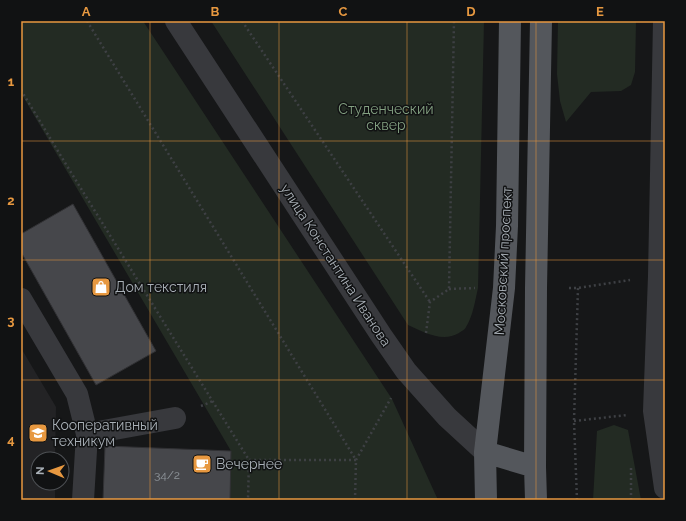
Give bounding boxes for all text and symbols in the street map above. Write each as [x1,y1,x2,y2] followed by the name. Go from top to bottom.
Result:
[82,4,91,19] text: A
[211,4,220,19] text: B
[339,4,348,19] text: C
[466,4,476,19] text: D
[596,4,604,19] text: E
[8,74,15,89] text: 1
[338,101,434,133] park label: Студенческий сквер
[278,181,394,349] street label: улица Константина Иванова
[491,186,515,336] street label: Московский проспект
[7,193,15,208] text: 2
[90,276,112,298] shop icon: Дом текстиля
[115,279,207,295] place label: Дом текстиля
[7,313,15,328] text: 3
[52,417,158,449] place label: Кооперативный техникум
[27,422,49,444] school or university icon: Кооперативный техникум
[7,432,15,447] text: 4
[30,451,70,491] north arrow
[191,453,213,475] cafe icon: Вечернее
[216,456,282,472] place label: Вечернее
[34,466,47,475] text: N
[154,468,180,482] house number: 34/2

